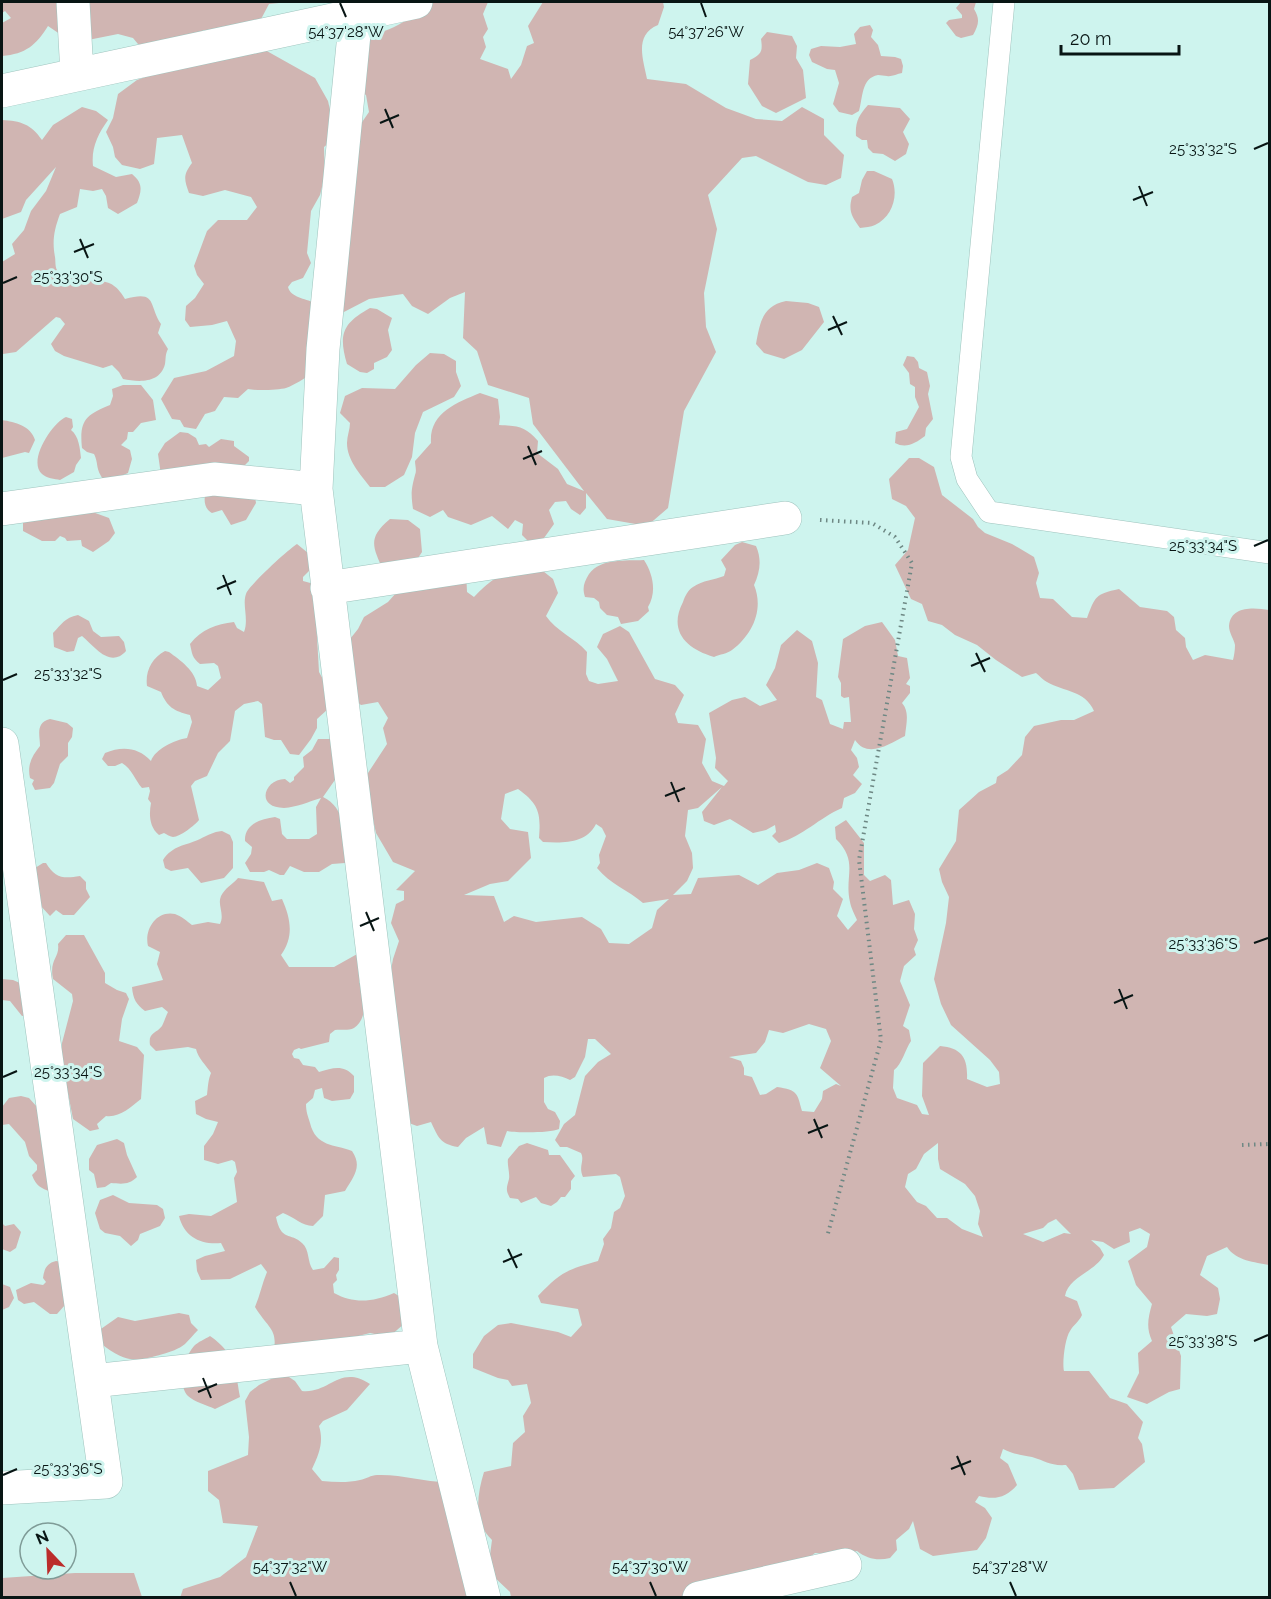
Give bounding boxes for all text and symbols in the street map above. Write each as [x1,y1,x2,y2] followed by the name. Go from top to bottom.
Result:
[1061,18,1180,56] scale bar
[308,23,384,41] text: 54°37'28"W
[668,23,744,41] text: 54°37'26"W
[1070,28,1112,49] text: 20 m
[1169,140,1237,158] text: 25°33'32"S
[33,268,103,286] text: 25°33'30"S
[1169,537,1237,555] text: 25°33'34"S
[34,665,102,683] text: 25°33'32"S
[1168,935,1238,953] text: 25°33'36"S
[34,1063,102,1081] text: 25°33'34"S
[1169,1332,1237,1350] text: 25°33'38"S
[33,1460,103,1478] text: 25°33'36"S
[18,1521,78,1581] north arrow
[33,1527,52,1549] text: N
[253,1558,328,1576] text: 54°37'32"W
[612,1558,688,1576] text: 54°37'30"W
[972,1558,1048,1576] text: 54°37'28"W

